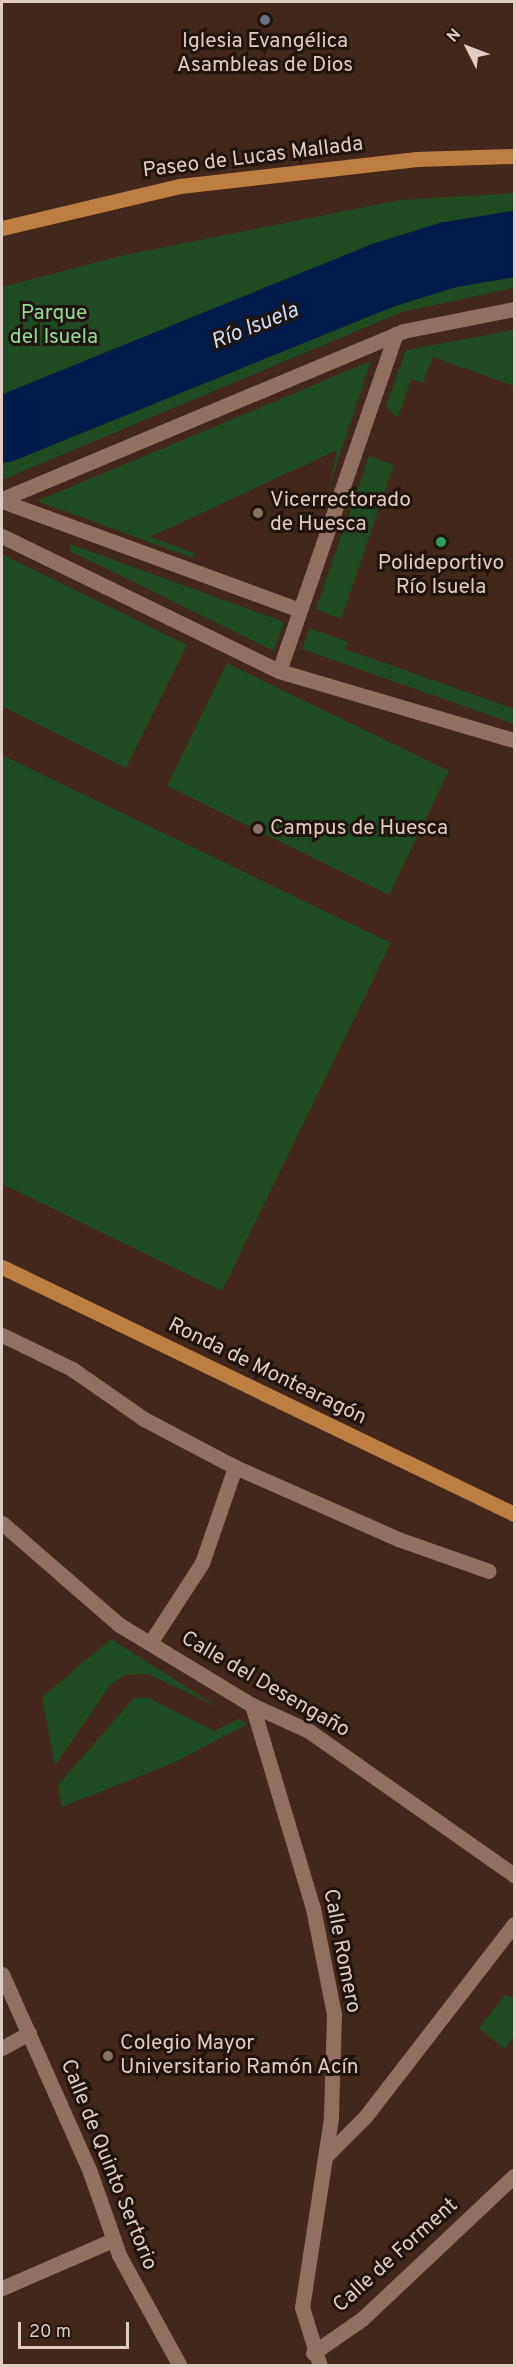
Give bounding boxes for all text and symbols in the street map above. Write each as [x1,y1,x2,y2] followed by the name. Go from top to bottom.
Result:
[258,13,272,27] marker: Iglesia Evangélica Asambleas de Dios
[438,18,498,78] north arrow
[443,25,466,47] text: N
[177,29,353,79] place label: Iglesia Evangélica Asambleas de Dios
[141,132,365,184] street label: Paseo de Lucas Mallada
[208,298,302,356] water label: Río Isuela
[10,301,98,351] park label: Parque del Isuela
[270,488,411,538] place label: Vicerrectorado de Huesca
[251,506,265,520] marker: Vicerrectorado de Huesca
[434,535,448,549] marker: Polideportivo Río Isuela
[378,551,504,601] place label: Polideportivo Río Isuela
[270,816,448,842] place label: Campus de Huesca
[251,822,265,836] marker: Campus de Huesca
[164,1313,370,1431] street label: Ronda de Montearagón
[176,1626,354,1744] street label: Calle del Desengaño
[317,1887,365,2015] street label: Calle Romero
[120,2031,359,2081] place label: Colegio Mayor Universitario Ramón Acín
[101,2049,115,2063] marker: Colegio Mayor Universitario Ramón Acín
[54,2056,162,2274] street label: Calle de Quinto Sertorio
[329,2194,463,2318] street label: Calle de Forment
[21,2310,132,2348] scale bar
[29,2321,71,2344] text: 20 m

